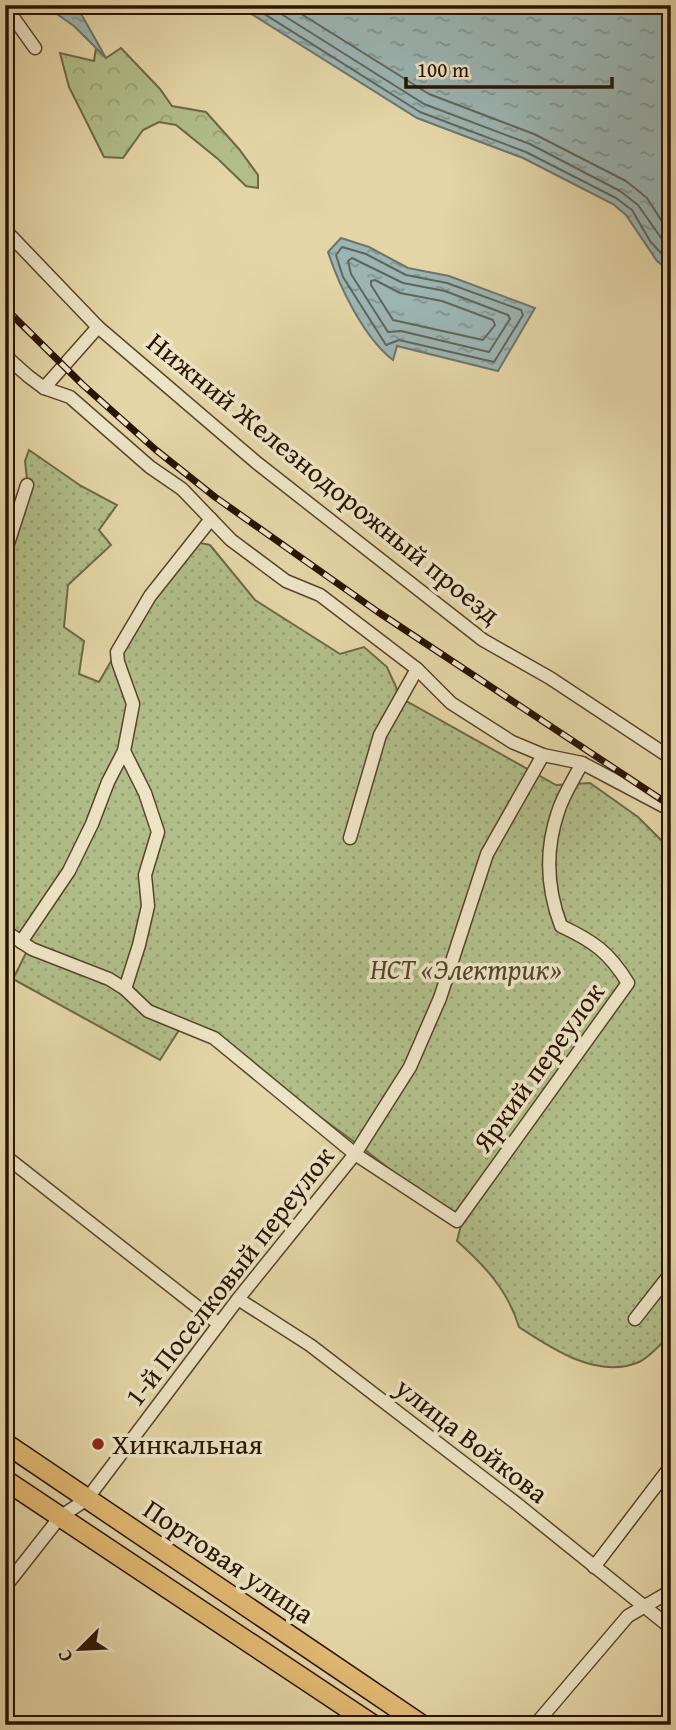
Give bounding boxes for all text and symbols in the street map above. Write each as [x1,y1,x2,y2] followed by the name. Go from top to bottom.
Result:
[406,46,613,90] scale bar
[417,54,469,85] text: 100 m
[139,322,510,633] street label: Нижний Железнодорожный проезд
[370,948,562,989] park label: НСТ «Электрик»
[461,973,614,1161] street label: Яркий переулок
[114,1137,343,1414] street label: 1-й Поселковый переулок
[386,1366,558,1513] street label: улица Войкова
[112,1423,263,1464] place label: Хинкальная
[90,1436,106,1452] marker: Хинкальная
[136,1488,323,1633] street label: Портовая улица
[46,1614,116,1684] north arrow
[49,1645,79,1667] text: С

